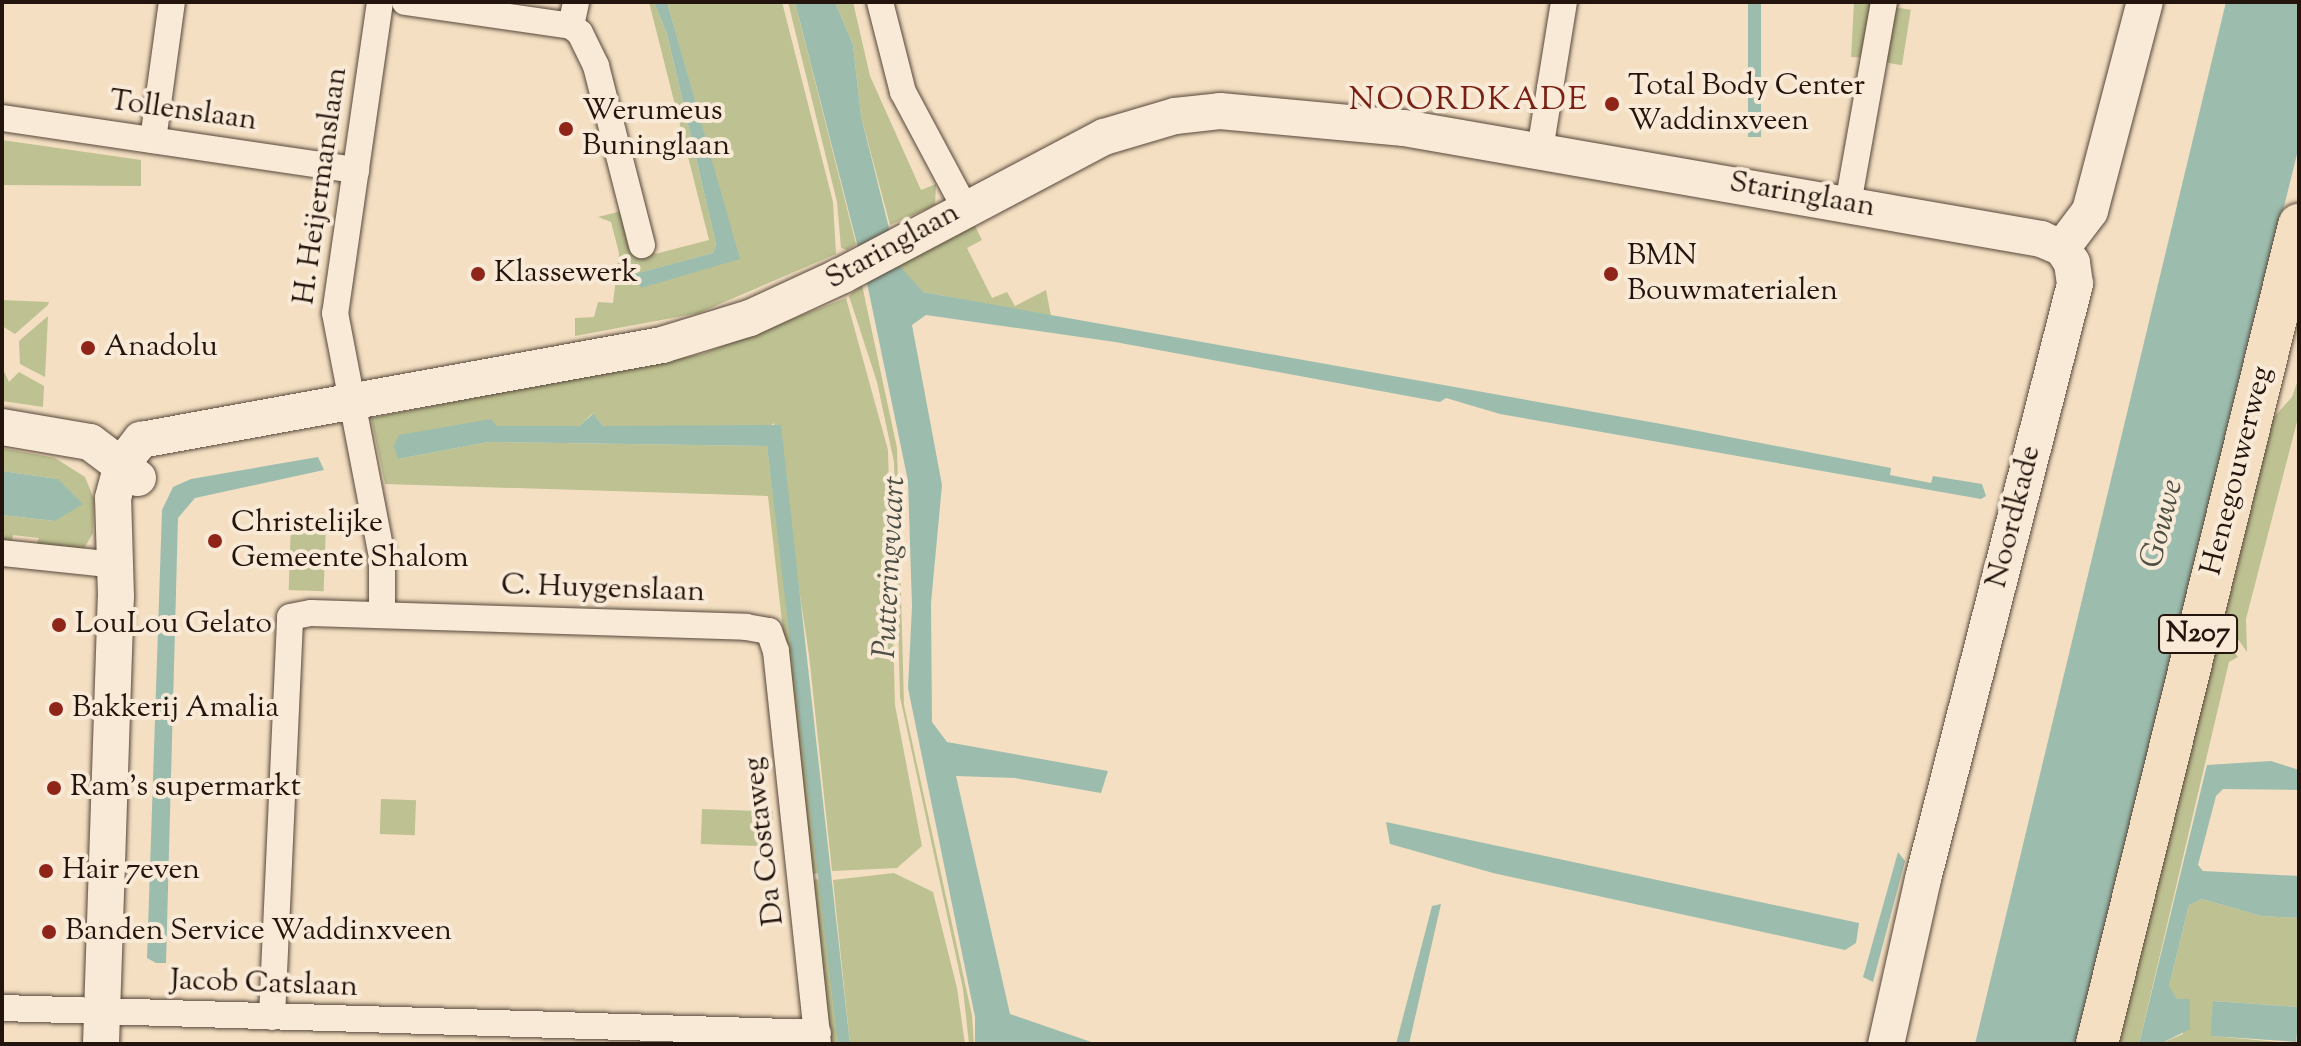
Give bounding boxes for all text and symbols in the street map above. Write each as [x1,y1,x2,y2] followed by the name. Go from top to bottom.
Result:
[288,65,356,307] street label: H. Heijermanslaan
[1628,69,1865,140] place label: Total Body Center Waddinxveen
[1349,82,1589,120] district label: NOORDKADE
[107,84,259,140] street label: Tollenslaan
[582,94,730,164] place label: Werumeus Buninglaan
[1603,95,1621,113] marker: Total Body Center Waddinxveen
[557,120,575,138] marker: Werumeus Buninglaan
[1726,165,1878,227] street label: Staringlaan
[820,196,966,298] street label: Staringlaan
[1627,239,1838,310] place label: BMN Bouwmaterialen
[494,256,638,292] place label: Klassewerk
[469,265,487,283] marker: Klassewerk
[1602,265,1620,283] marker: BMN Bouwmaterialen
[104,330,218,366] place label: Anadolu
[79,339,97,357] marker: Anadolu
[2195,363,2281,579] street label: Henegouwerweg
[1980,442,2050,592] street label: Noordkade
[867,475,915,659] water label: Putteringvaart
[2134,476,2192,572] water label: Gouwe
[231,506,469,576] place label: Christelijke Gemeente Shalom
[206,532,224,550] marker: Christelijke Gemeente Shalom
[500,568,706,612] street label: C. Huygenslaan
[75,607,272,643] place label: LouLou Gelato
[2158,610,2238,658] road number: N207
[50,616,68,634] marker: LouLou Gelato
[72,691,279,727] place label: Bakkerij Amalia
[47,700,65,718] marker: Bakkerij Amalia
[737,755,793,927] street label: Da Costaweg
[70,770,301,806] place label: Ram's supermarkt
[45,779,63,797] marker: Ram's supermarkt
[62,853,200,889] place label: Hair 7even
[37,862,55,880] marker: Hair 7even
[65,914,452,950] place label: Banden Service Waddinxveen
[40,923,58,941] marker: Banden Service Waddinxveen
[170,964,358,1006] street label: Jacob Catslaan

